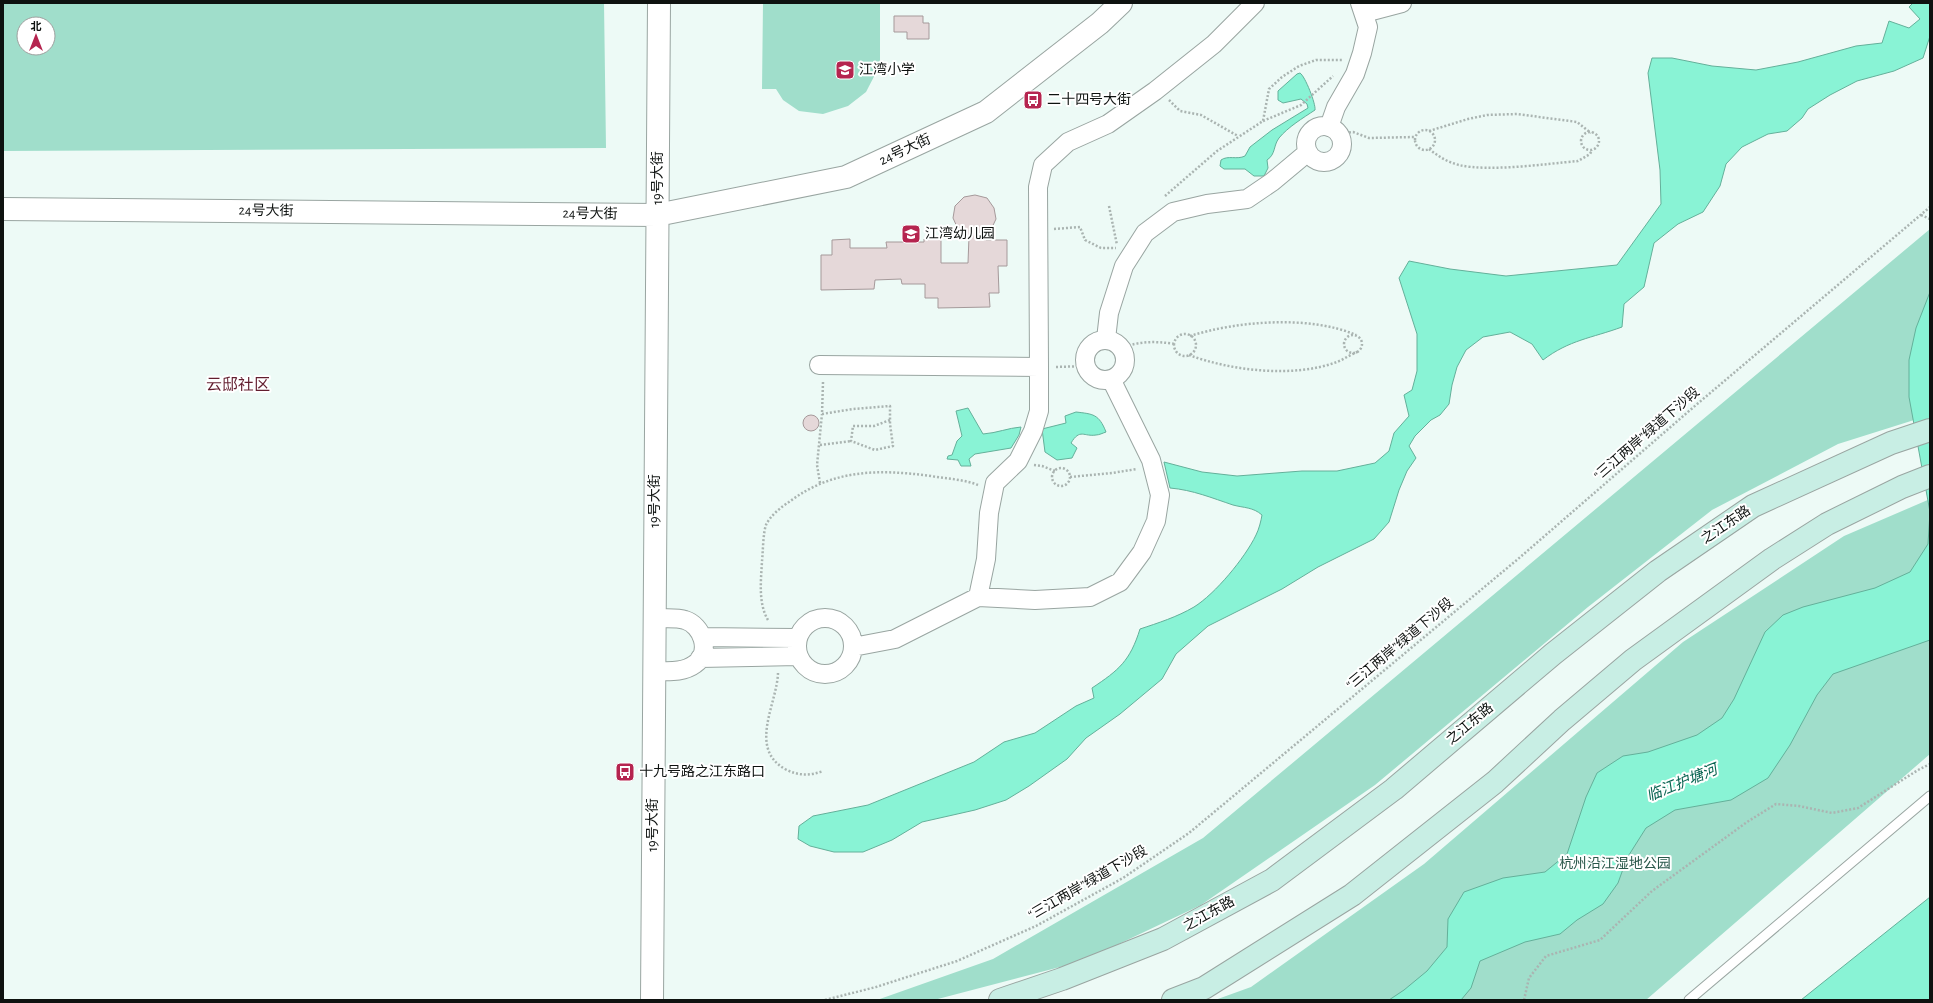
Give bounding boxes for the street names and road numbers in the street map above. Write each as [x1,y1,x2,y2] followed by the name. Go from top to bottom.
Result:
[877,131,933,168] street label: 24号大街
[650,151,665,205] street label: 19号大街
[238,203,294,218] street label: 24号大街
[562,206,618,221] street label: 24号大街
[1591,384,1702,483] street label: “三江两岸”绿道下沙段
[647,474,662,528] street label: 19号大街
[1698,503,1753,546] street label: 之江东路
[1343,595,1456,693] street label: “三江两岸”绿道下沙段
[1443,700,1496,747] street label: 之江东路
[645,798,660,852] street label: 19号大街
[1026,842,1150,923] street label: “三江两岸”绿道下沙段
[1181,893,1237,934] street label: 之江东路

